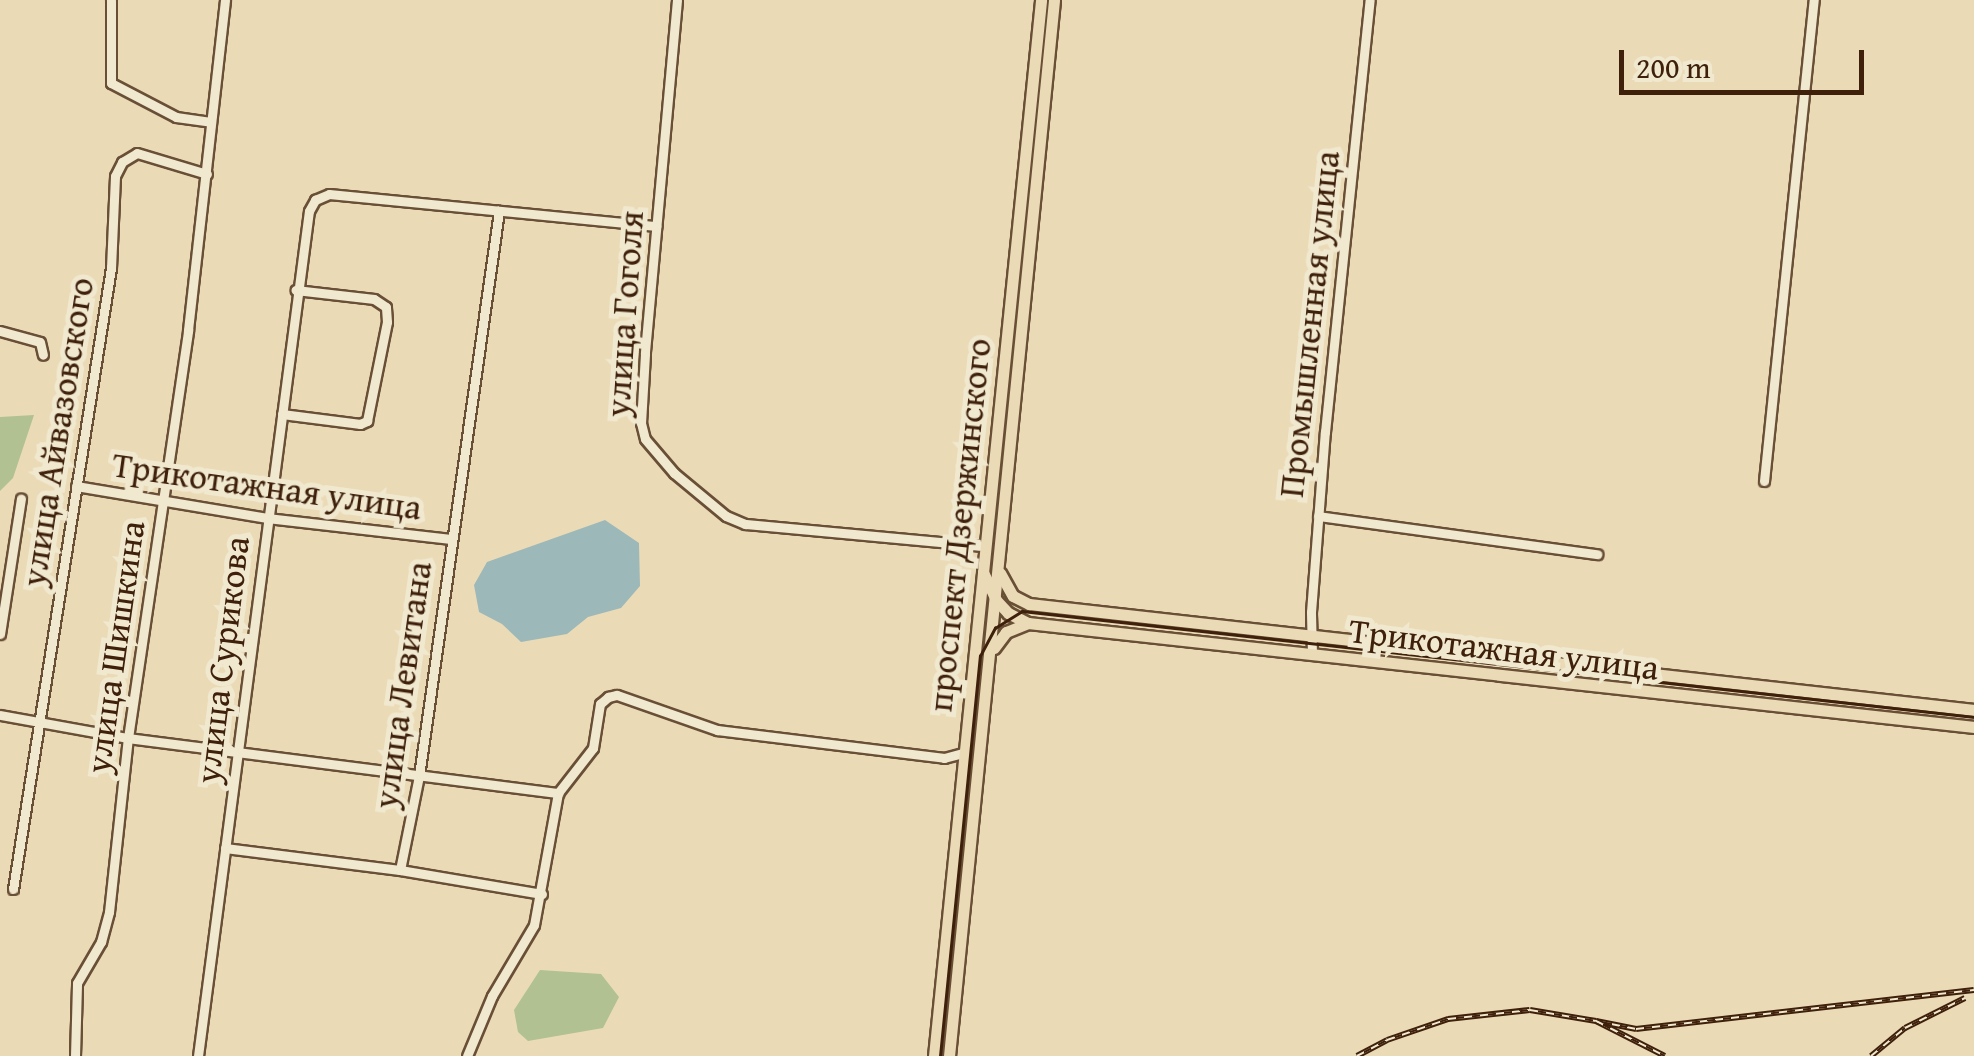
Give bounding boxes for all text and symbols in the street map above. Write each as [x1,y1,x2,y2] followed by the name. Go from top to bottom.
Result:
[1624,30,1869,92] scale bar
[1636,45,1710,89] text: 200 m
[1270,149,1348,499] street label: Промышленная улица
[596,209,652,419] street label: улица Гоголя
[12,274,102,590] street label: улица Айвазовского
[919,336,999,714] street label: проспект Дзержинского
[110,444,424,528] street label: Трикотажная улица
[76,518,154,776] street label: улица Шишкина
[186,534,258,786] street label: улица Сурикова
[364,559,440,811] street label: улица Левитана
[1347,609,1661,689] street label: Трикотажная улица

